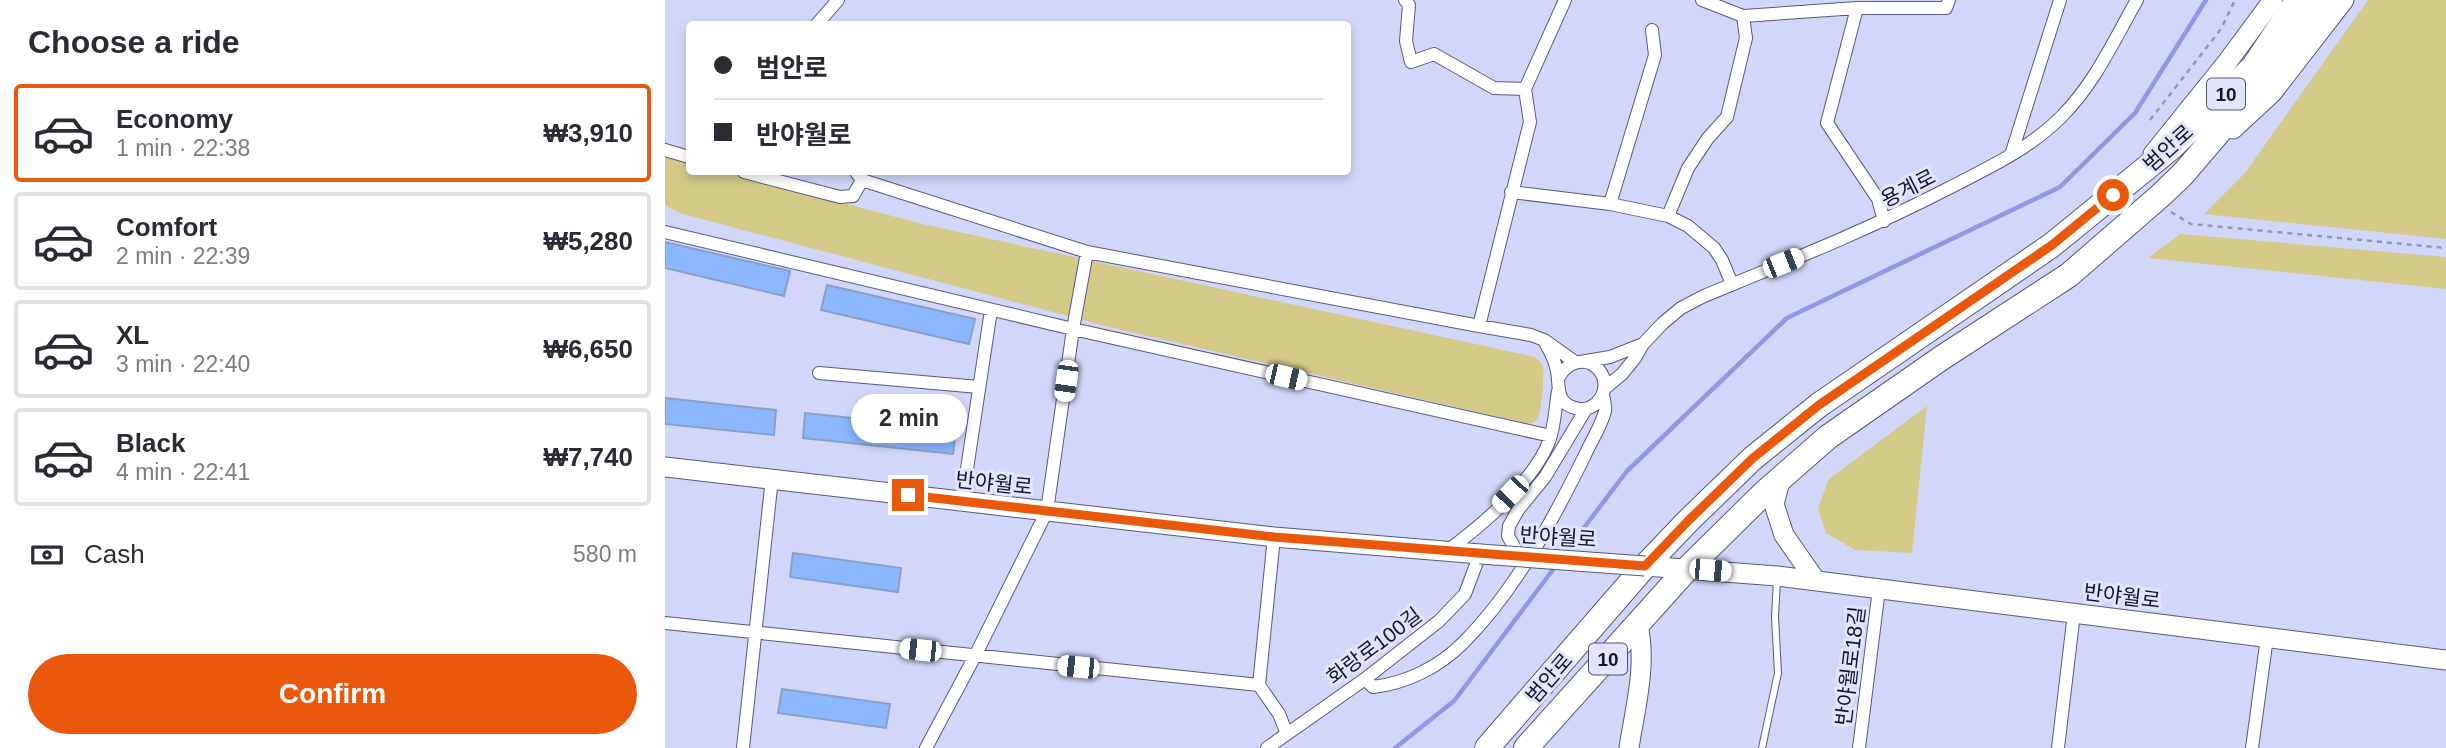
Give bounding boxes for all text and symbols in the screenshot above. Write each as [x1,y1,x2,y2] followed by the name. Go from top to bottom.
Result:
[28,24,240,60] text: Choose a ride
[756,53,828,83] text: 범안로
[2207,78,2245,110] road number: 10
[32,102,95,165] icon: car
[116,104,233,134] text: Economy
[543,118,633,148] text: ₩3,910
[756,120,852,150] text: 반야월로
[2139,120,2197,176] street label: 범안로
[116,135,250,161] text: 1 min · 22:38
[1877,165,1939,211] street label: 용계로
[2097,179,2129,211] route start
[32,210,95,273] icon: car
[116,212,217,242] text: Comfort
[543,226,633,256] text: ₩5,280
[116,243,250,269] text: 2 min · 22:39
[1760,245,1807,281] car
[32,318,95,381] icon: car
[116,320,149,350] text: XL
[543,334,633,364] text: ₩6,650
[116,351,250,377] text: 3 min · 22:40
[1053,359,1080,403] car
[1264,362,1309,392] car
[850,393,966,442] callout: 2 min
[879,405,939,431] text: 2 min
[32,426,95,489] icon: car
[116,428,185,458] text: Black
[543,442,633,472] text: ₩7,740
[116,459,250,485] text: 4 min · 22:41
[954,468,1034,498] street label: 반야월로
[1488,472,1533,516] car
[892,479,924,511] route end
[1519,523,1597,551] street label: 반야월로
[28,536,66,574] icon: cash
[84,539,145,569] text: Cash
[573,541,637,567] text: 580 m
[1689,558,1732,582] car
[2082,580,2162,612] street label: 반야월로
[1322,603,1426,689] street label: 화랑로100길
[1831,605,1869,727] street label: 반야월로18길
[899,637,942,663] car
[1589,644,1627,674] road number: 10
[1521,649,1577,707] street label: 범안로
[28,654,637,734] button: Confirm
[1057,654,1100,680] car

